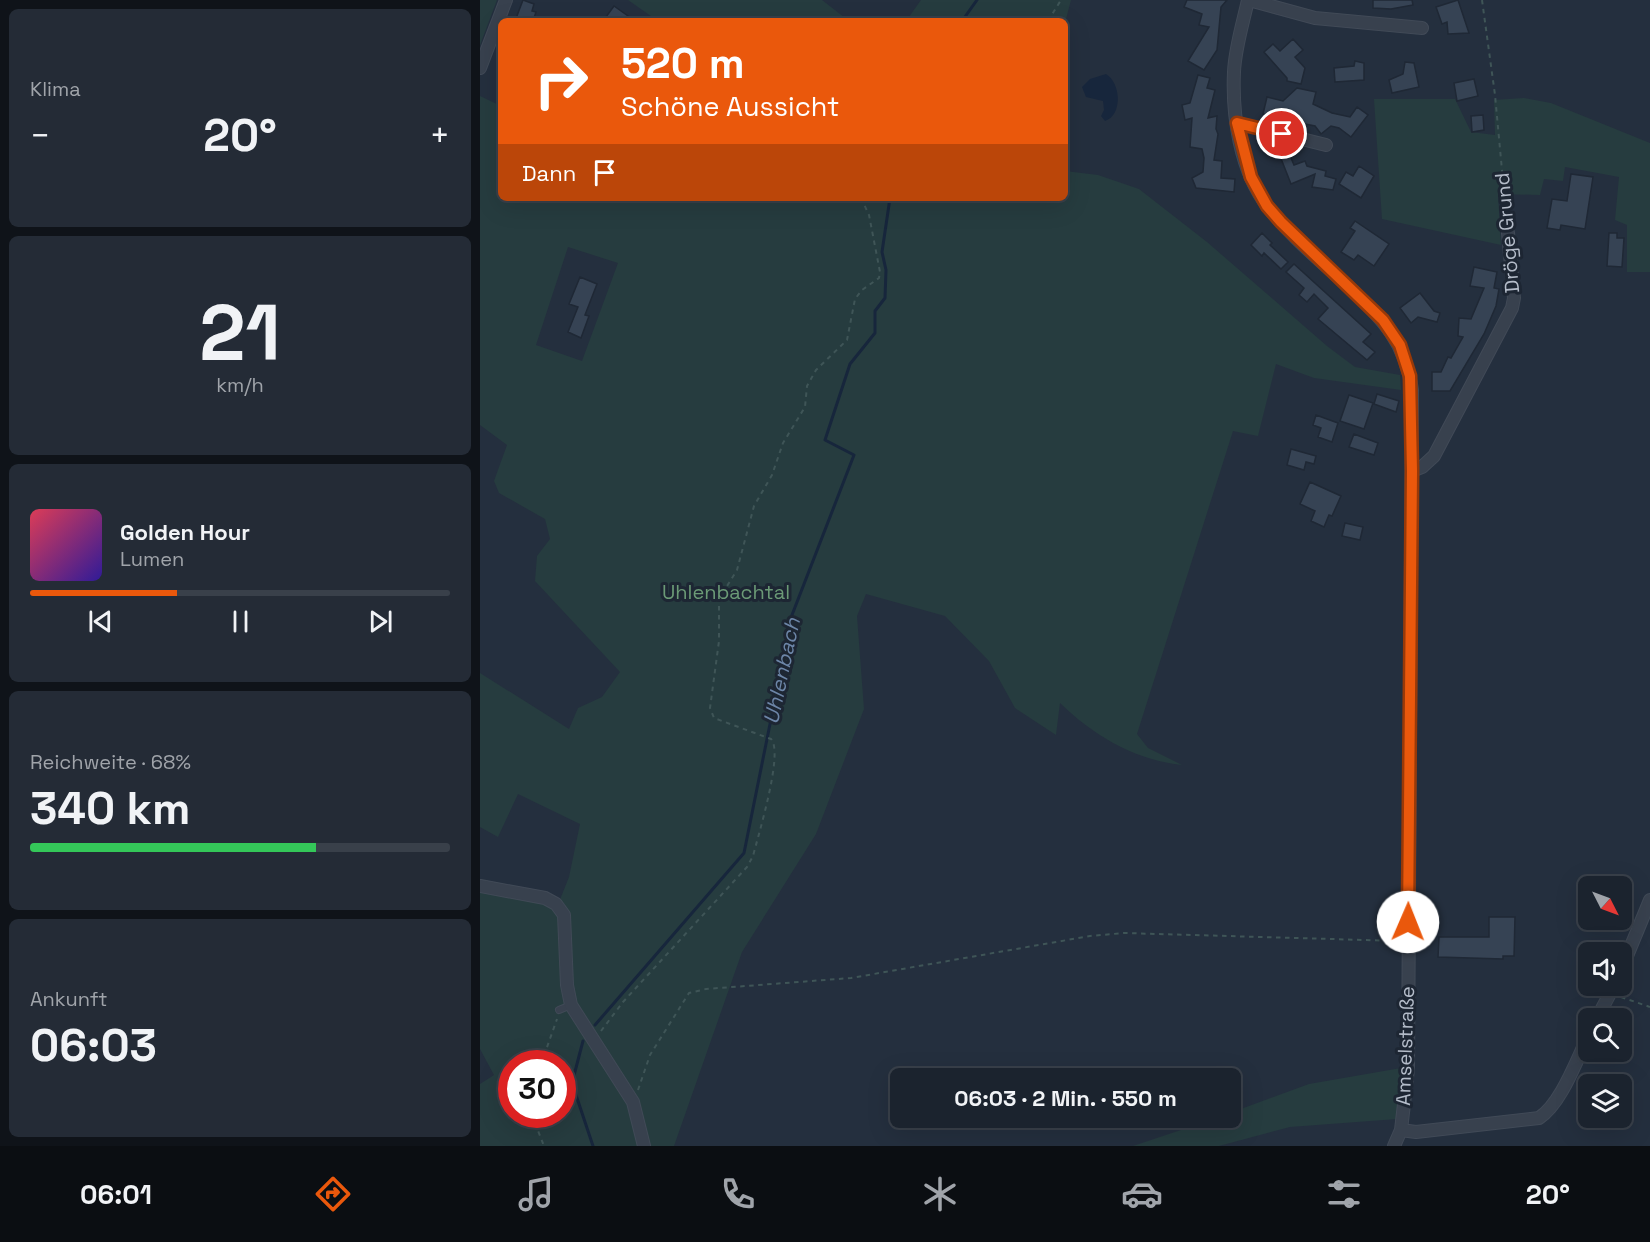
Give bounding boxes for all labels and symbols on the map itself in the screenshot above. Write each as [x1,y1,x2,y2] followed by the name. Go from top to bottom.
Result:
[1256,108,1307,159] pin
[1489,172,1525,294] street label: Dröge Grund
[662,579,790,605] park label: Uhlenbachtal
[757,614,806,727] water label: Uhlenbach
[1578,876,1632,930] north arrow
[1376,890,1440,954] position arrow
[1390,986,1420,1106] street label: Amselstraße
[498,1050,576,1128] speed limit sign: 30

